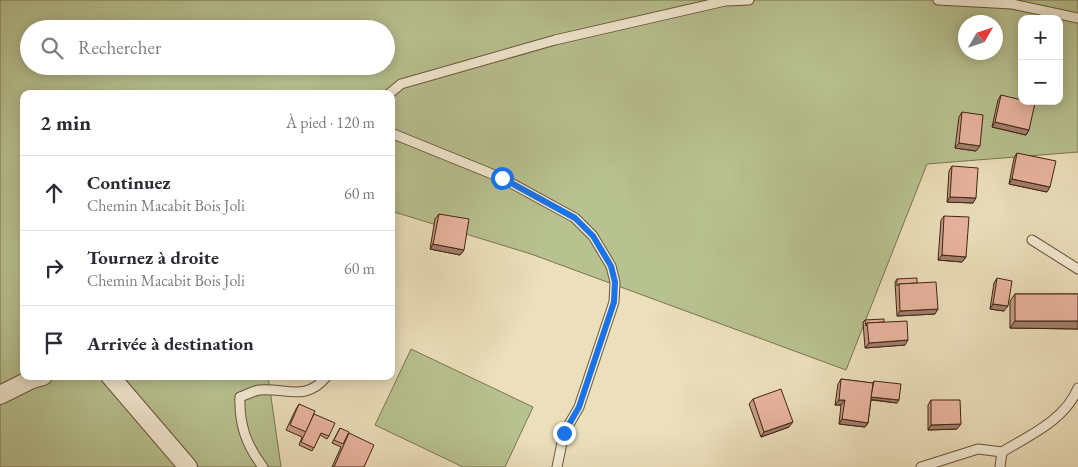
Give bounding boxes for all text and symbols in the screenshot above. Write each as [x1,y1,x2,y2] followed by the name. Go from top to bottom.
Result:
[958,15,1003,60] north arrow
[1018,15,1063,105] map controls
[1018,15,1063,60] button: +
[20,20,395,75] search box
[38,34,66,62] icon: search
[78,35,161,60] text: Rechercher
[1018,60,1063,105] button: −
[40,109,91,136] text: 2 min
[286,112,375,133] text: À pied · 120 m
[491,167,514,190] route start
[87,170,171,195] text: Continuez
[40,179,68,207] icon: ahead
[344,183,375,204] text: 60 m
[87,195,245,216] text: Chemin Macabit Bois Joli
[87,245,219,270] text: Tournez à droite
[40,254,68,282] icon: right
[344,258,375,279] text: 60 m
[87,270,245,291] text: Chemin Macabit Bois Joli
[40,329,68,357] icon: arrive
[87,331,254,356] text: Arrivée à destination
[553,422,576,445] route end

